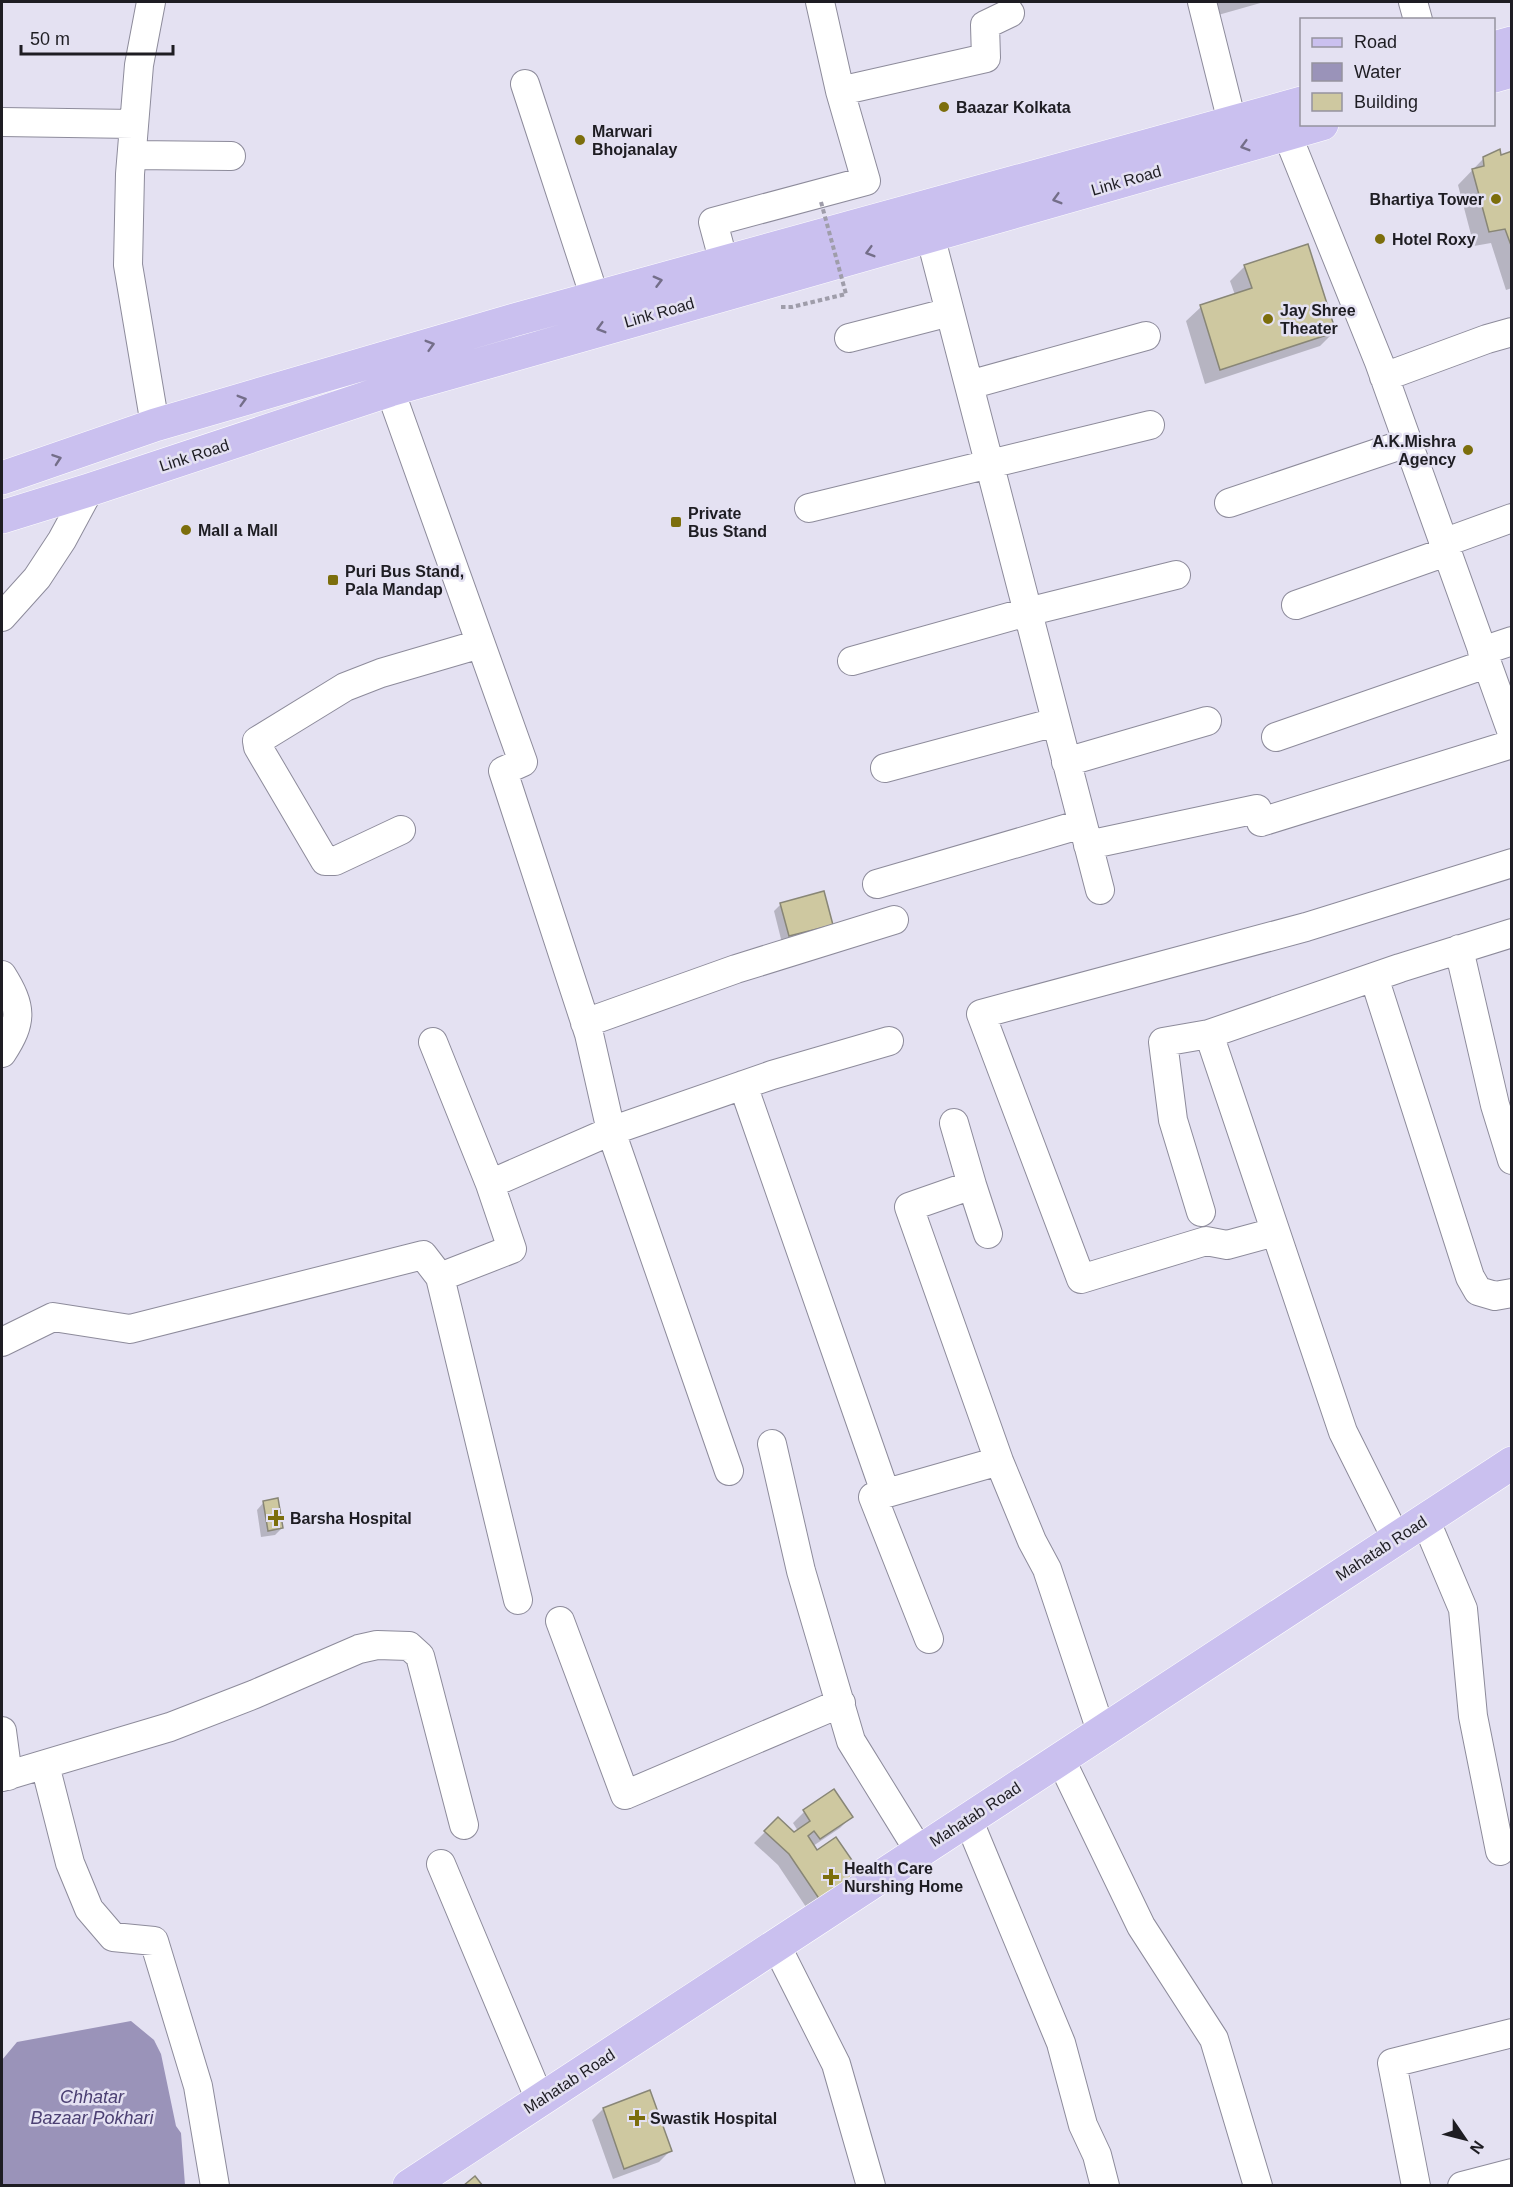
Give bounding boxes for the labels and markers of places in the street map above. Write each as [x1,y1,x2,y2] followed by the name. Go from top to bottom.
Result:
[956,99,1071,116] place label: Baazar Kolkata
[937,100,951,114] marker: Baazar Kolkata
[592,123,677,158] place label: Marwari Bhojanalay
[573,133,587,147] marker: Marwari Bhojanalay
[1370,191,1484,208] place label: Bhartiya Tower
[1489,192,1503,206] marker: Bhartiya Tower
[1392,231,1476,248] place label: Hotel Roxy
[1373,232,1387,246] marker: Hotel Roxy
[1280,302,1356,337] place label: Jay Shree Theater
[1261,312,1275,326] marker: Jay Shree Theater
[1372,433,1456,468] place label: A.K.Mishra Agency
[1461,443,1475,457] marker: A.K.Mishra Agency
[688,505,767,540] place label: Private Bus Stand
[669,515,683,529] marker: Private Bus Stand
[198,522,278,539] place label: Mall a Mall
[179,523,193,537] marker: Mall a Mall
[345,563,464,598] place label: Puri Bus Stand, Pala Mandap
[326,573,340,587] marker: Puri Bus Stand, Pala Mandap
[267,1509,285,1527] marker: Barsha Hospital
[290,1510,412,1527] place label: Barsha Hospital
[844,1860,963,1895] place label: Health Care Nurshing Home
[822,1868,840,1886] marker: Health Care Nurshing Home
[628,2109,646,2127] marker: Swastik Hospital
[650,2110,777,2127] place label: Swastik Hospital

